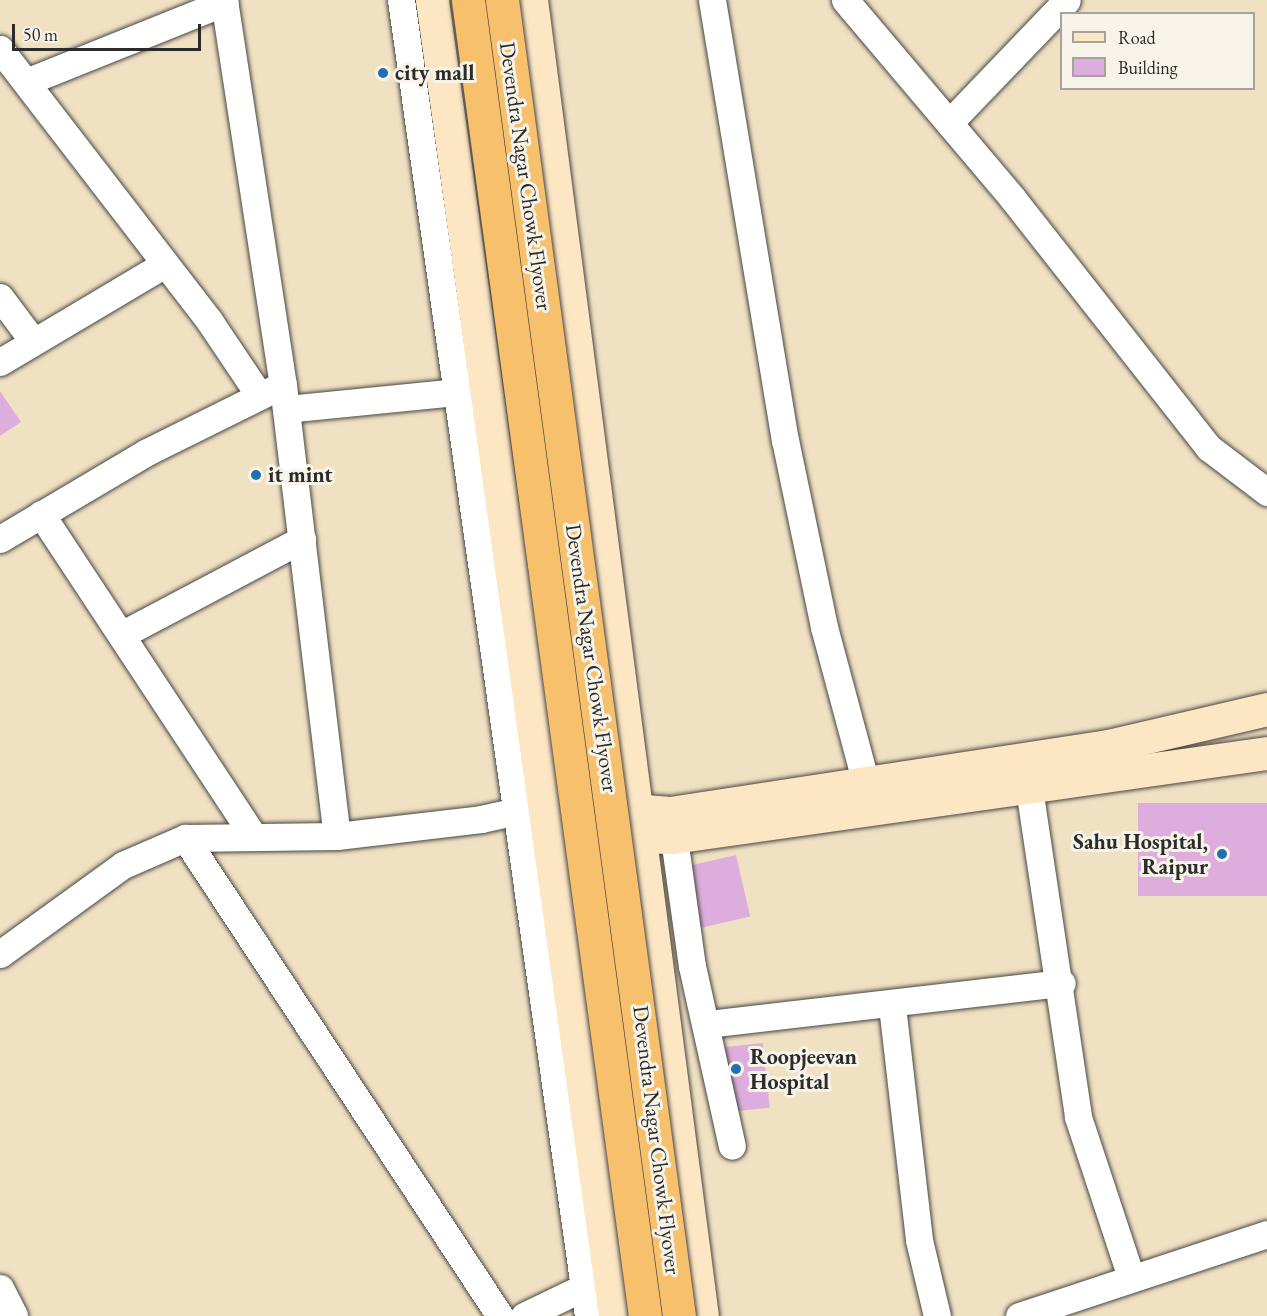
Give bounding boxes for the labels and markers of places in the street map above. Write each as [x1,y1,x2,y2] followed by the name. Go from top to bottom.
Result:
[395,60,475,86] place label: city mall
[376,66,390,80] marker: city mall
[268,462,333,488] place label: it mint
[249,468,263,482] marker: it mint
[1073,828,1208,879] place label: Sahu Hospital, Raipur
[1213,845,1231,863] marker: Sahu Hospital, Raipur
[750,1043,857,1094] place label: Roopjeevan Hospital
[727,1060,745,1078] marker: Roopjeevan Hospital

